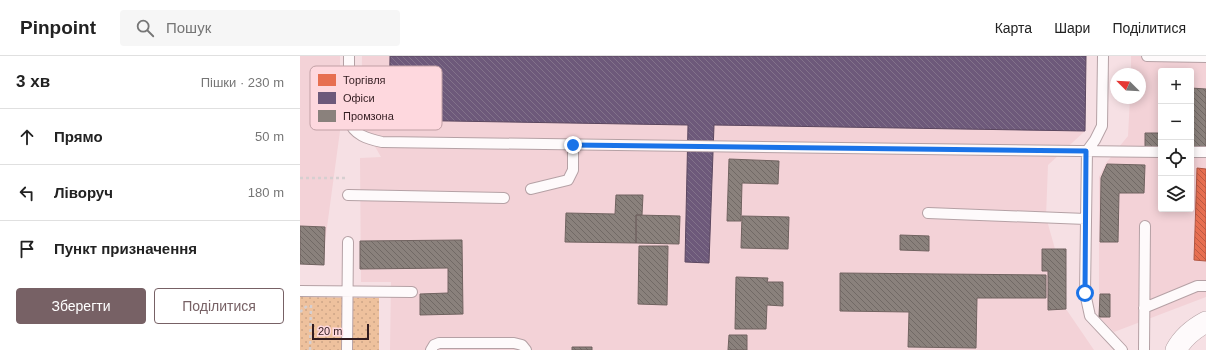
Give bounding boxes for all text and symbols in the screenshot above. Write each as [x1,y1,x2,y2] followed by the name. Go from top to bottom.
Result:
[120,10,400,46] search box
[20,17,96,38] text: Pinpoint
[134,17,156,39] icon: search
[166,19,211,36] text: Пошук
[995,20,1032,36] text: Карта
[1054,20,1090,36] text: Шари
[1112,20,1186,36] text: Поділитися
[310,66,442,130] legend
[1110,68,1146,104] north arrow
[1158,68,1194,212] map controls
[1158,68,1194,104] button: +
[16,72,50,91] text: 3 хв
[343,74,386,86] text: Торгівля
[201,75,284,90] text: Пішки · 230 m
[343,92,375,104] text: Офіси
[1158,104,1194,140] button: −
[343,110,395,122] text: Промзона
[16,126,38,148] icon: ahead
[54,128,103,145] text: Прямо
[255,129,284,144] text: 50 m
[564,136,582,154] route end
[1158,140,1194,176] button: locate
[1158,176,1194,212] button: layers
[16,182,38,204] icon: left
[54,184,113,201] text: Ліворуч
[248,185,284,200] text: 180 m
[16,238,38,260] icon: arrive
[54,240,197,257] text: Пункт призначення
[1076,284,1094,302] route start
[16,288,146,324] button: Зберегти
[154,288,284,324] button: Поділитися
[312,322,369,341] scale bar
[318,325,342,337] text: 20 m

